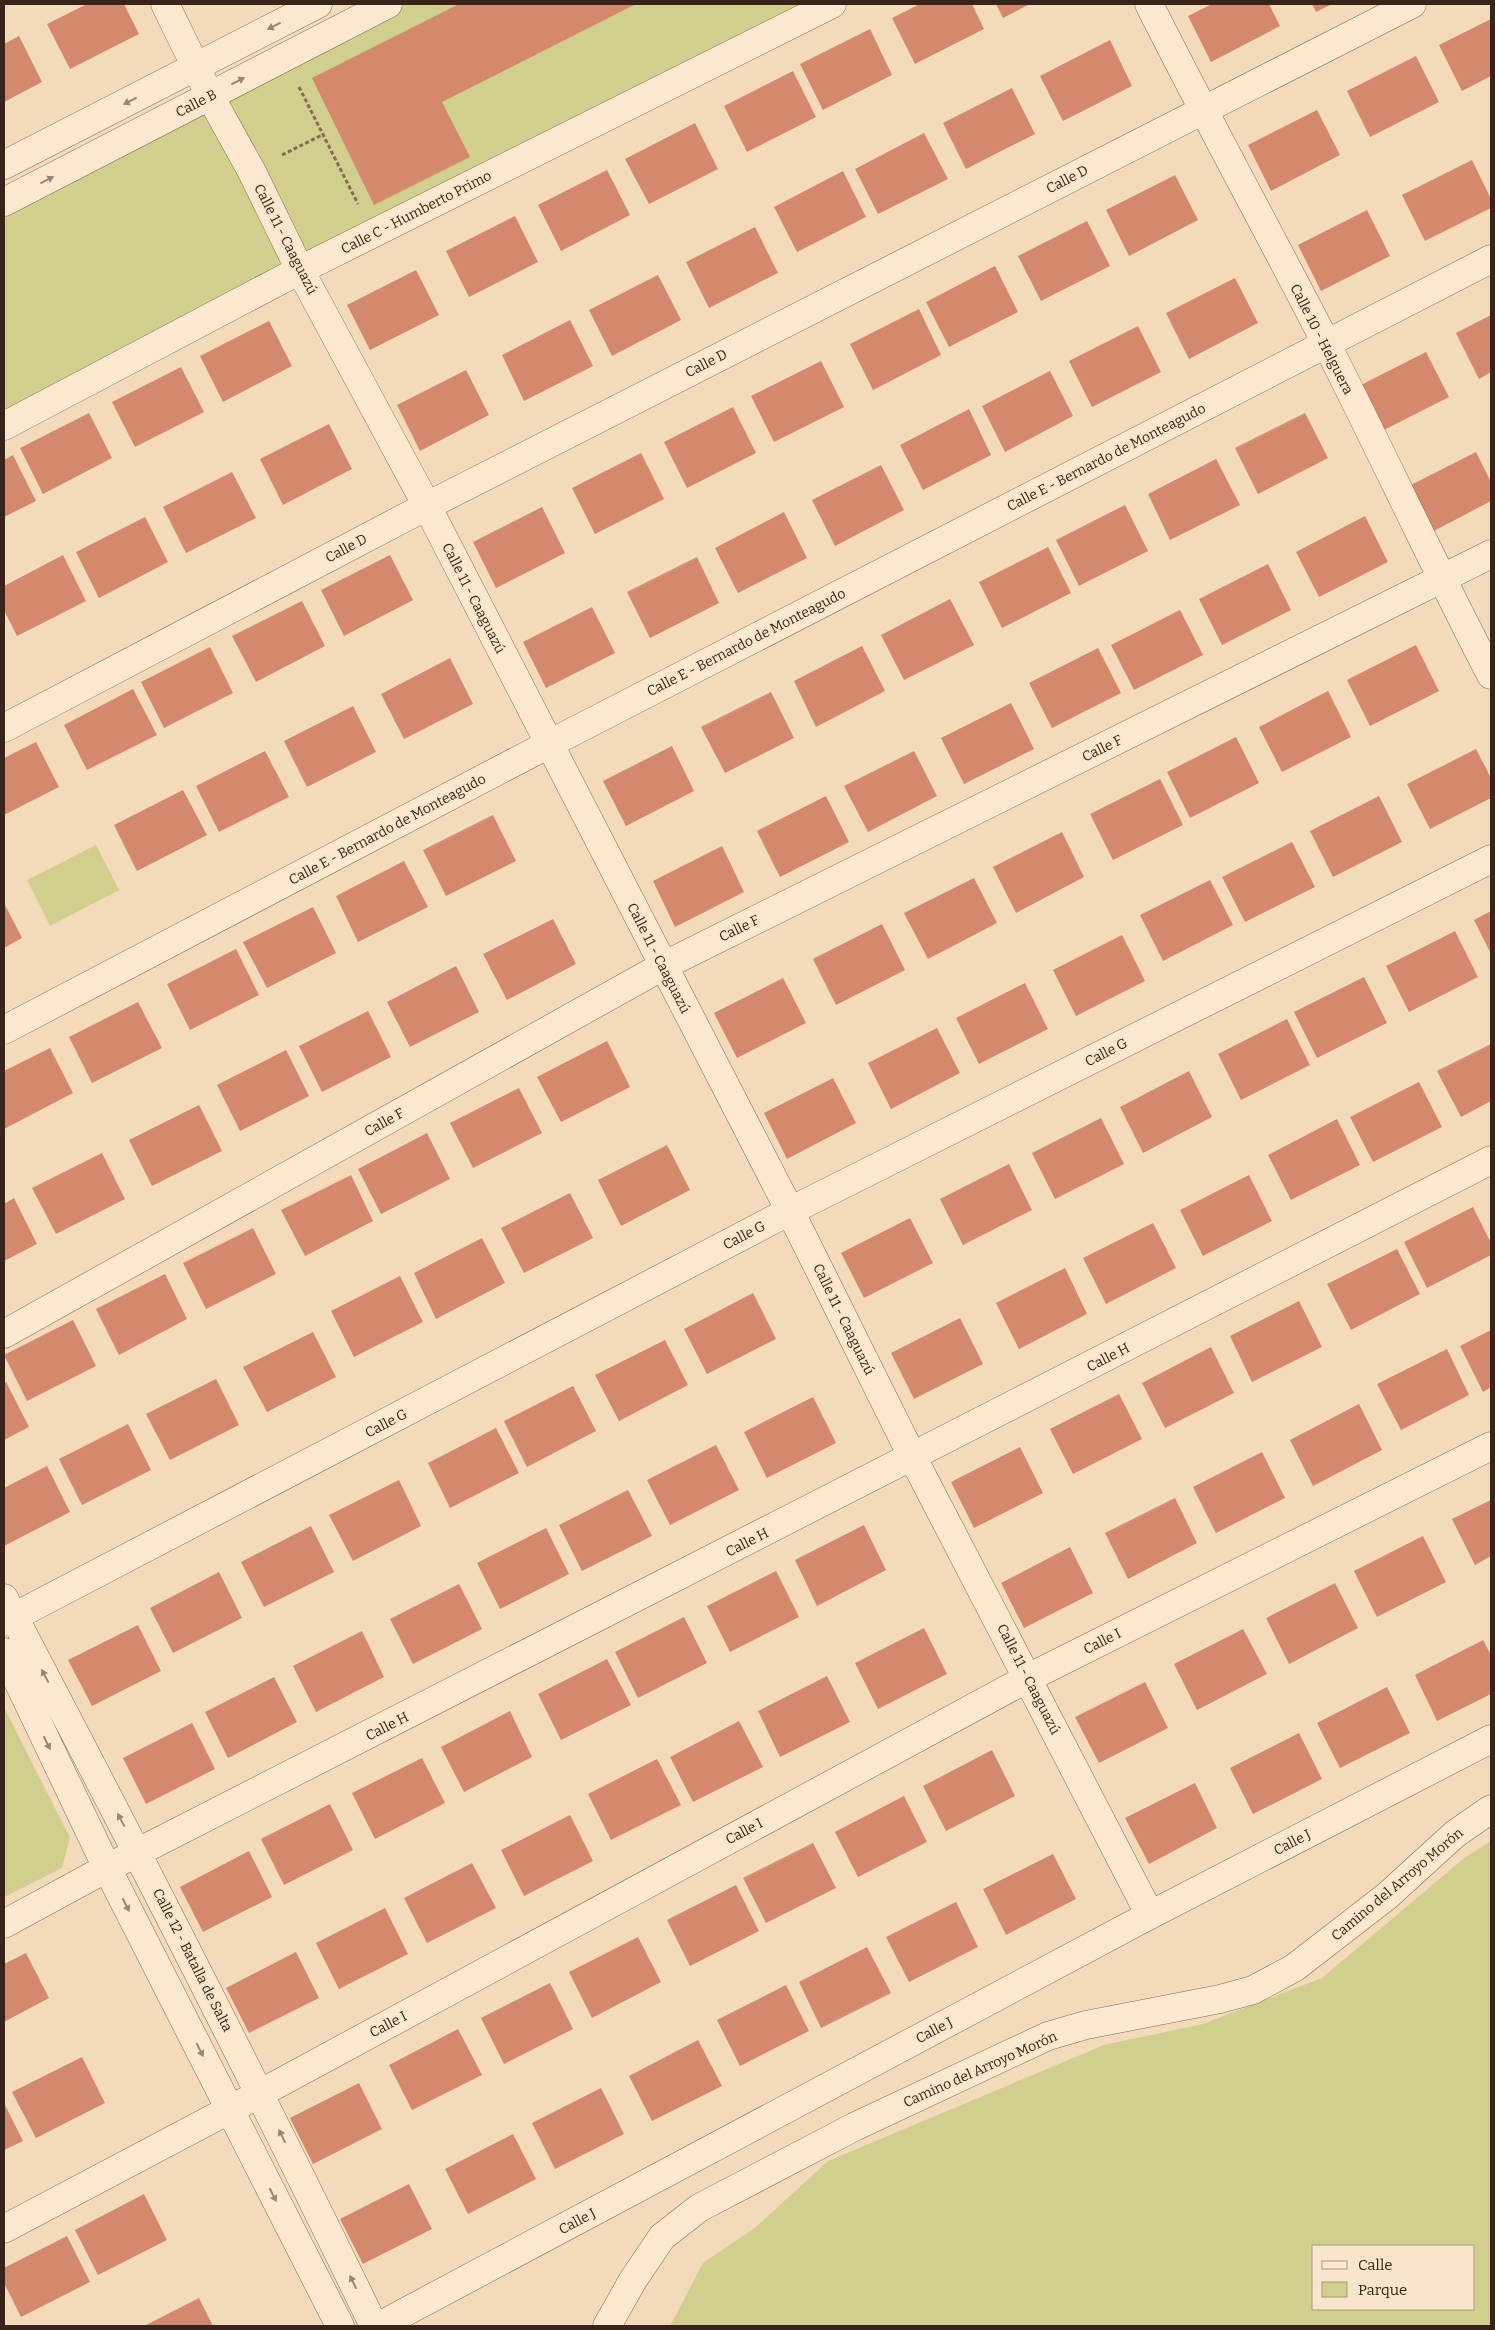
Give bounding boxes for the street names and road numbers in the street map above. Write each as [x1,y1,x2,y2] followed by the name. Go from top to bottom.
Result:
[173,86,220,121] street label: Calle B
[1043,162,1091,197] street label: Calle D
[338,167,494,258] street label: Calle C - Humberto Primo
[250,181,321,298] street label: Calle 11 - Caaguazú
[1286,281,1357,398] street label: Calle 10 - Helguera
[682,346,730,381] street label: Calle D
[1004,400,1208,515] street label: Calle E - Bernardo de Monteagudo
[322,530,370,567] street label: Calle D
[438,540,509,657] street label: Calle 11 - Caaguazú
[644,585,848,700] street label: Calle E - Bernardo de Monteagudo
[1079,731,1125,765] street label: Calle F
[286,770,489,889] street label: Calle E - Bernardo de Monteagudo
[623,900,694,1017] street label: Calle 11 - Caaguazú
[716,911,762,945] street label: Calle F
[1082,1035,1130,1070] street label: Calle G
[361,1105,407,1140] street label: Calle F
[720,1217,768,1254] street label: Calle G
[809,1261,878,1378] street label: Calle 11 - Caaguazú
[1084,1339,1133,1375] street label: Calle H
[362,1405,410,1442] street label: Calle G
[723,1524,772,1560] street label: Calle H
[993,1621,1064,1738] street label: Calle 11 - Caaguazú
[1081,1625,1124,1658] street label: Calle I
[363,1708,412,1744] street label: Calle H
[723,1815,766,1848] street label: Calle I
[1328,1824,1467,1944] street label: Camino del Arroyo Morón
[1271,1826,1314,1859] street label: Calle J
[149,1886,236,2035] street label: Calle 12 - Batalla de Salta
[367,2008,410,2041] street label: Calle I
[913,2013,956,2047] street label: Calle J
[901,2028,1060,2111] street label: Camino del Arroyo Morón
[556,2204,599,2238] street label: Calle J

